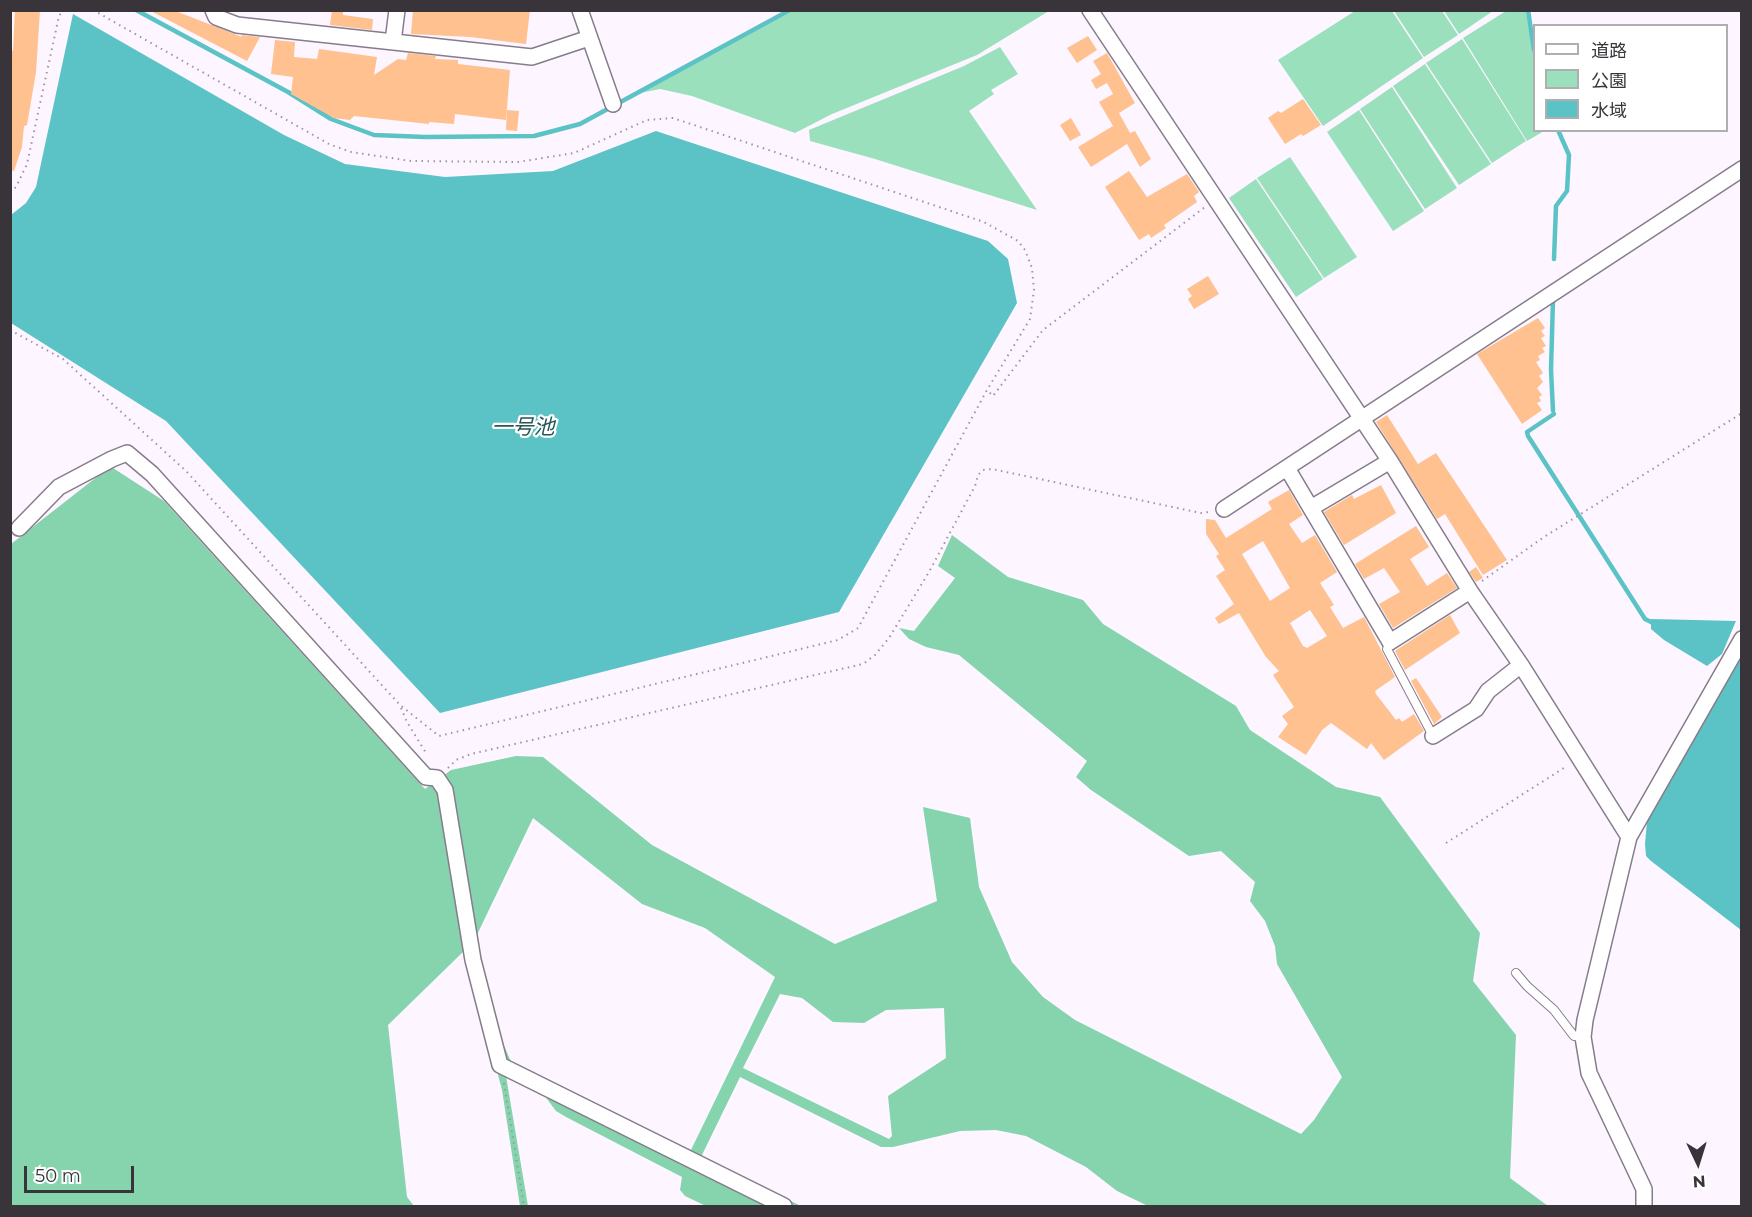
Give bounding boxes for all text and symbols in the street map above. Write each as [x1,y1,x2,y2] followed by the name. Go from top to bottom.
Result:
[1533,24,1728,132] legend
[1591,40,1627,62] text: 道路
[1591,70,1627,92] text: 公園
[1591,100,1627,122] text: 水域
[492,415,554,441] water label: 一号池
[1668,1133,1728,1193] north arrow
[27,1154,136,1192] scale bar
[35,1165,81,1187] text: 50 m
[1692,1172,1706,1191] text: N

